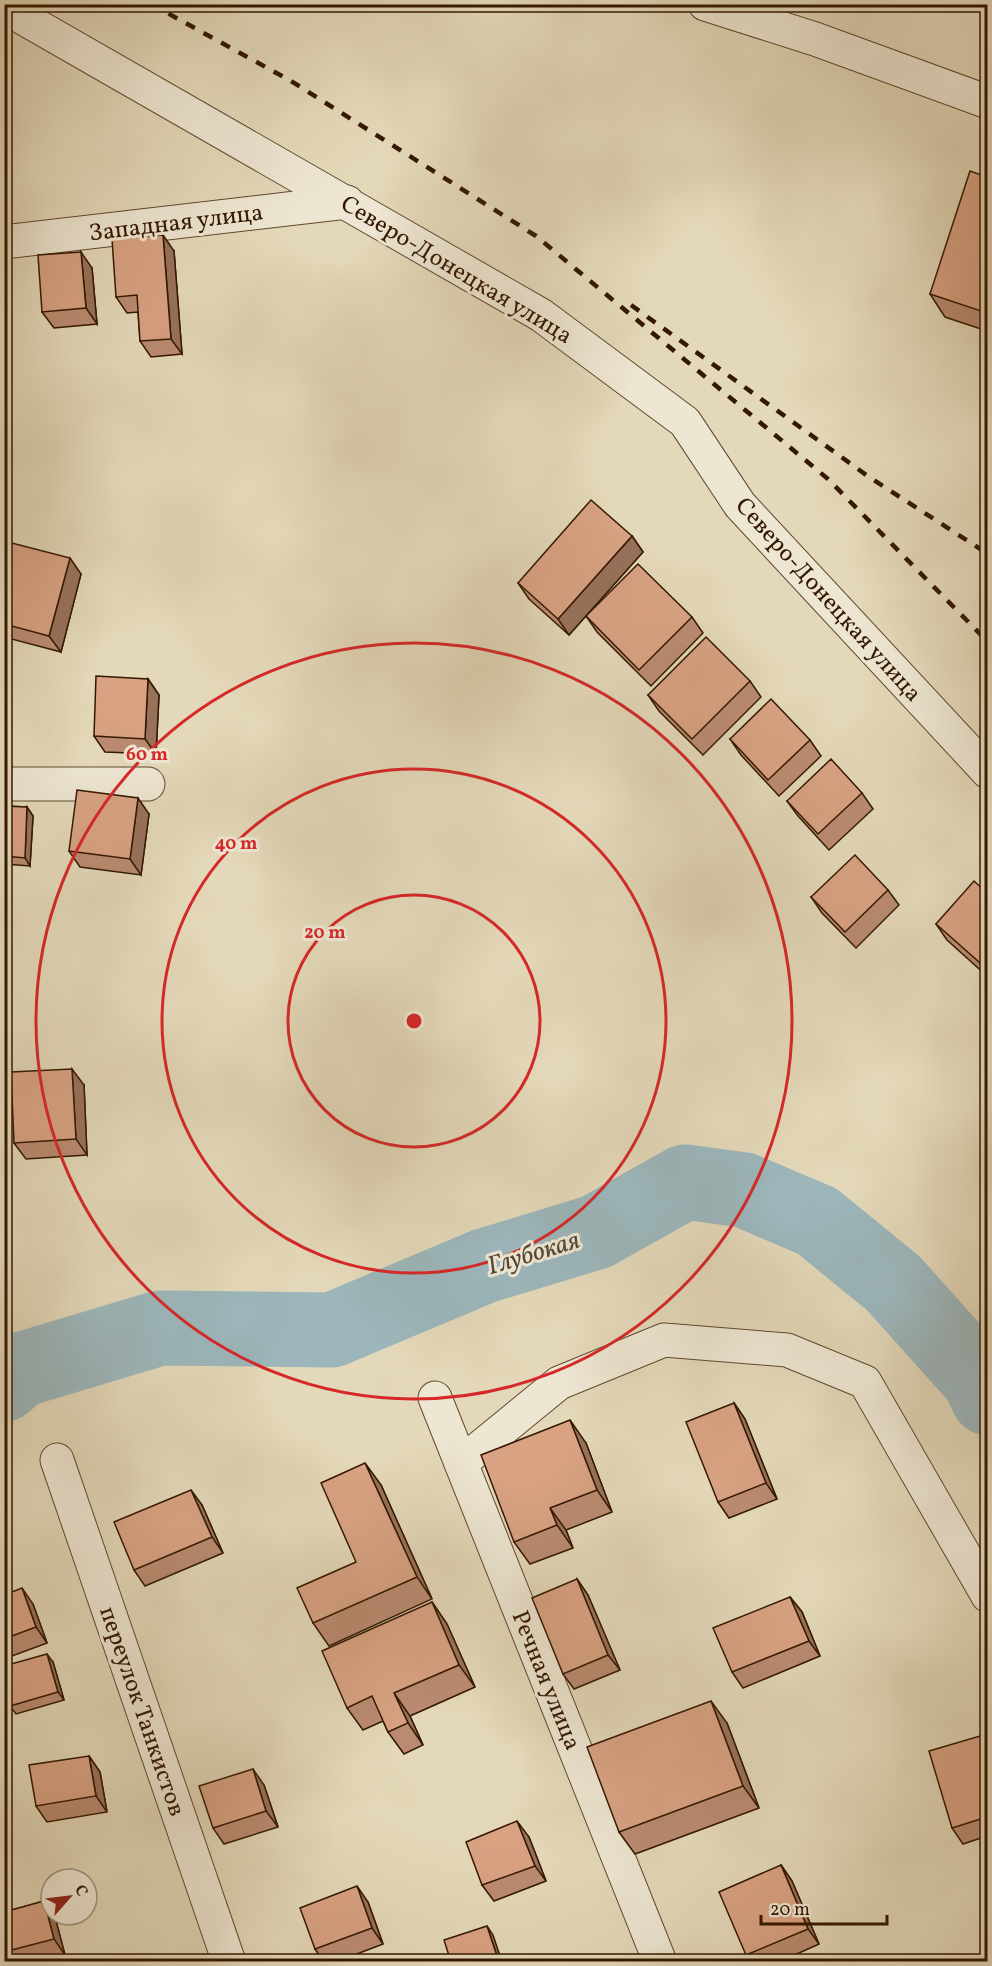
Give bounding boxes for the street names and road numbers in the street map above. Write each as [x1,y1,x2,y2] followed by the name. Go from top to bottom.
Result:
[334,188,578,354] street label: Северо-Донецкая улица
[87,196,265,252] street label: Западная улица
[726,491,929,710] street label: Северо-Донецкая улица
[89,1602,193,1821] street label: переулок Танкистов
[502,1606,589,1756] street label: Речная улица

